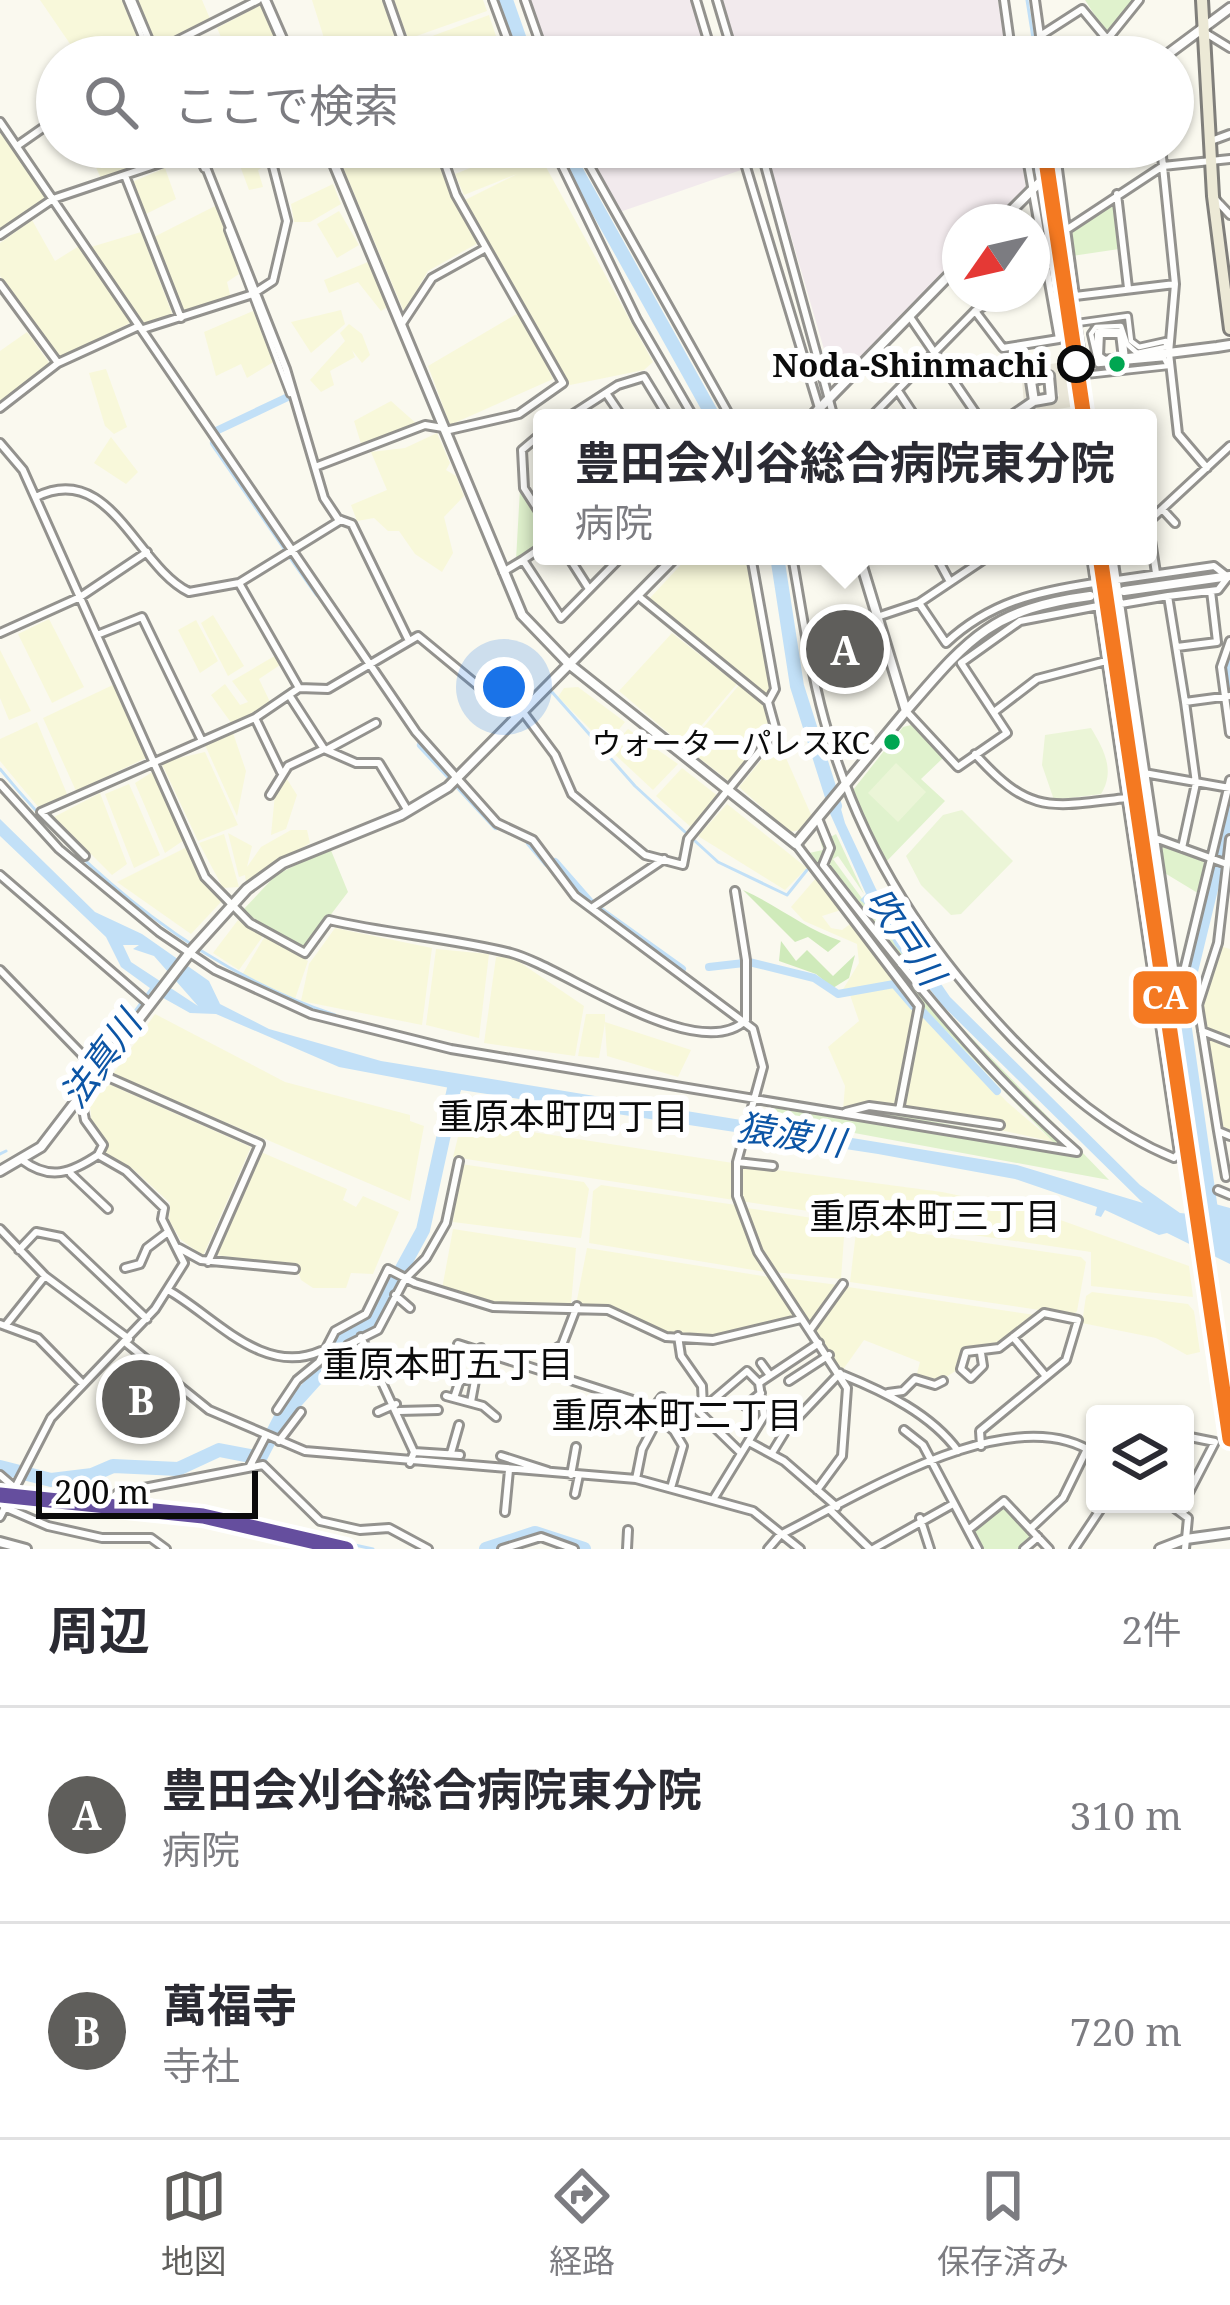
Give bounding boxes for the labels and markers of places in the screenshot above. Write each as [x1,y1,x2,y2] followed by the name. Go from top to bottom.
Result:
[772,342,1048,387] place label: Noda-Shinmachi
[1059,347,1093,381] marker: Noda-Shinmachi
[1106,353,1128,375] unlabelled marker
[806,604,884,694] pin: A
[591,722,870,763] place label: ウォーターパレスKC
[881,731,903,753] marker: ウォーターパレスKC
[102,1354,180,1444] pin: B

